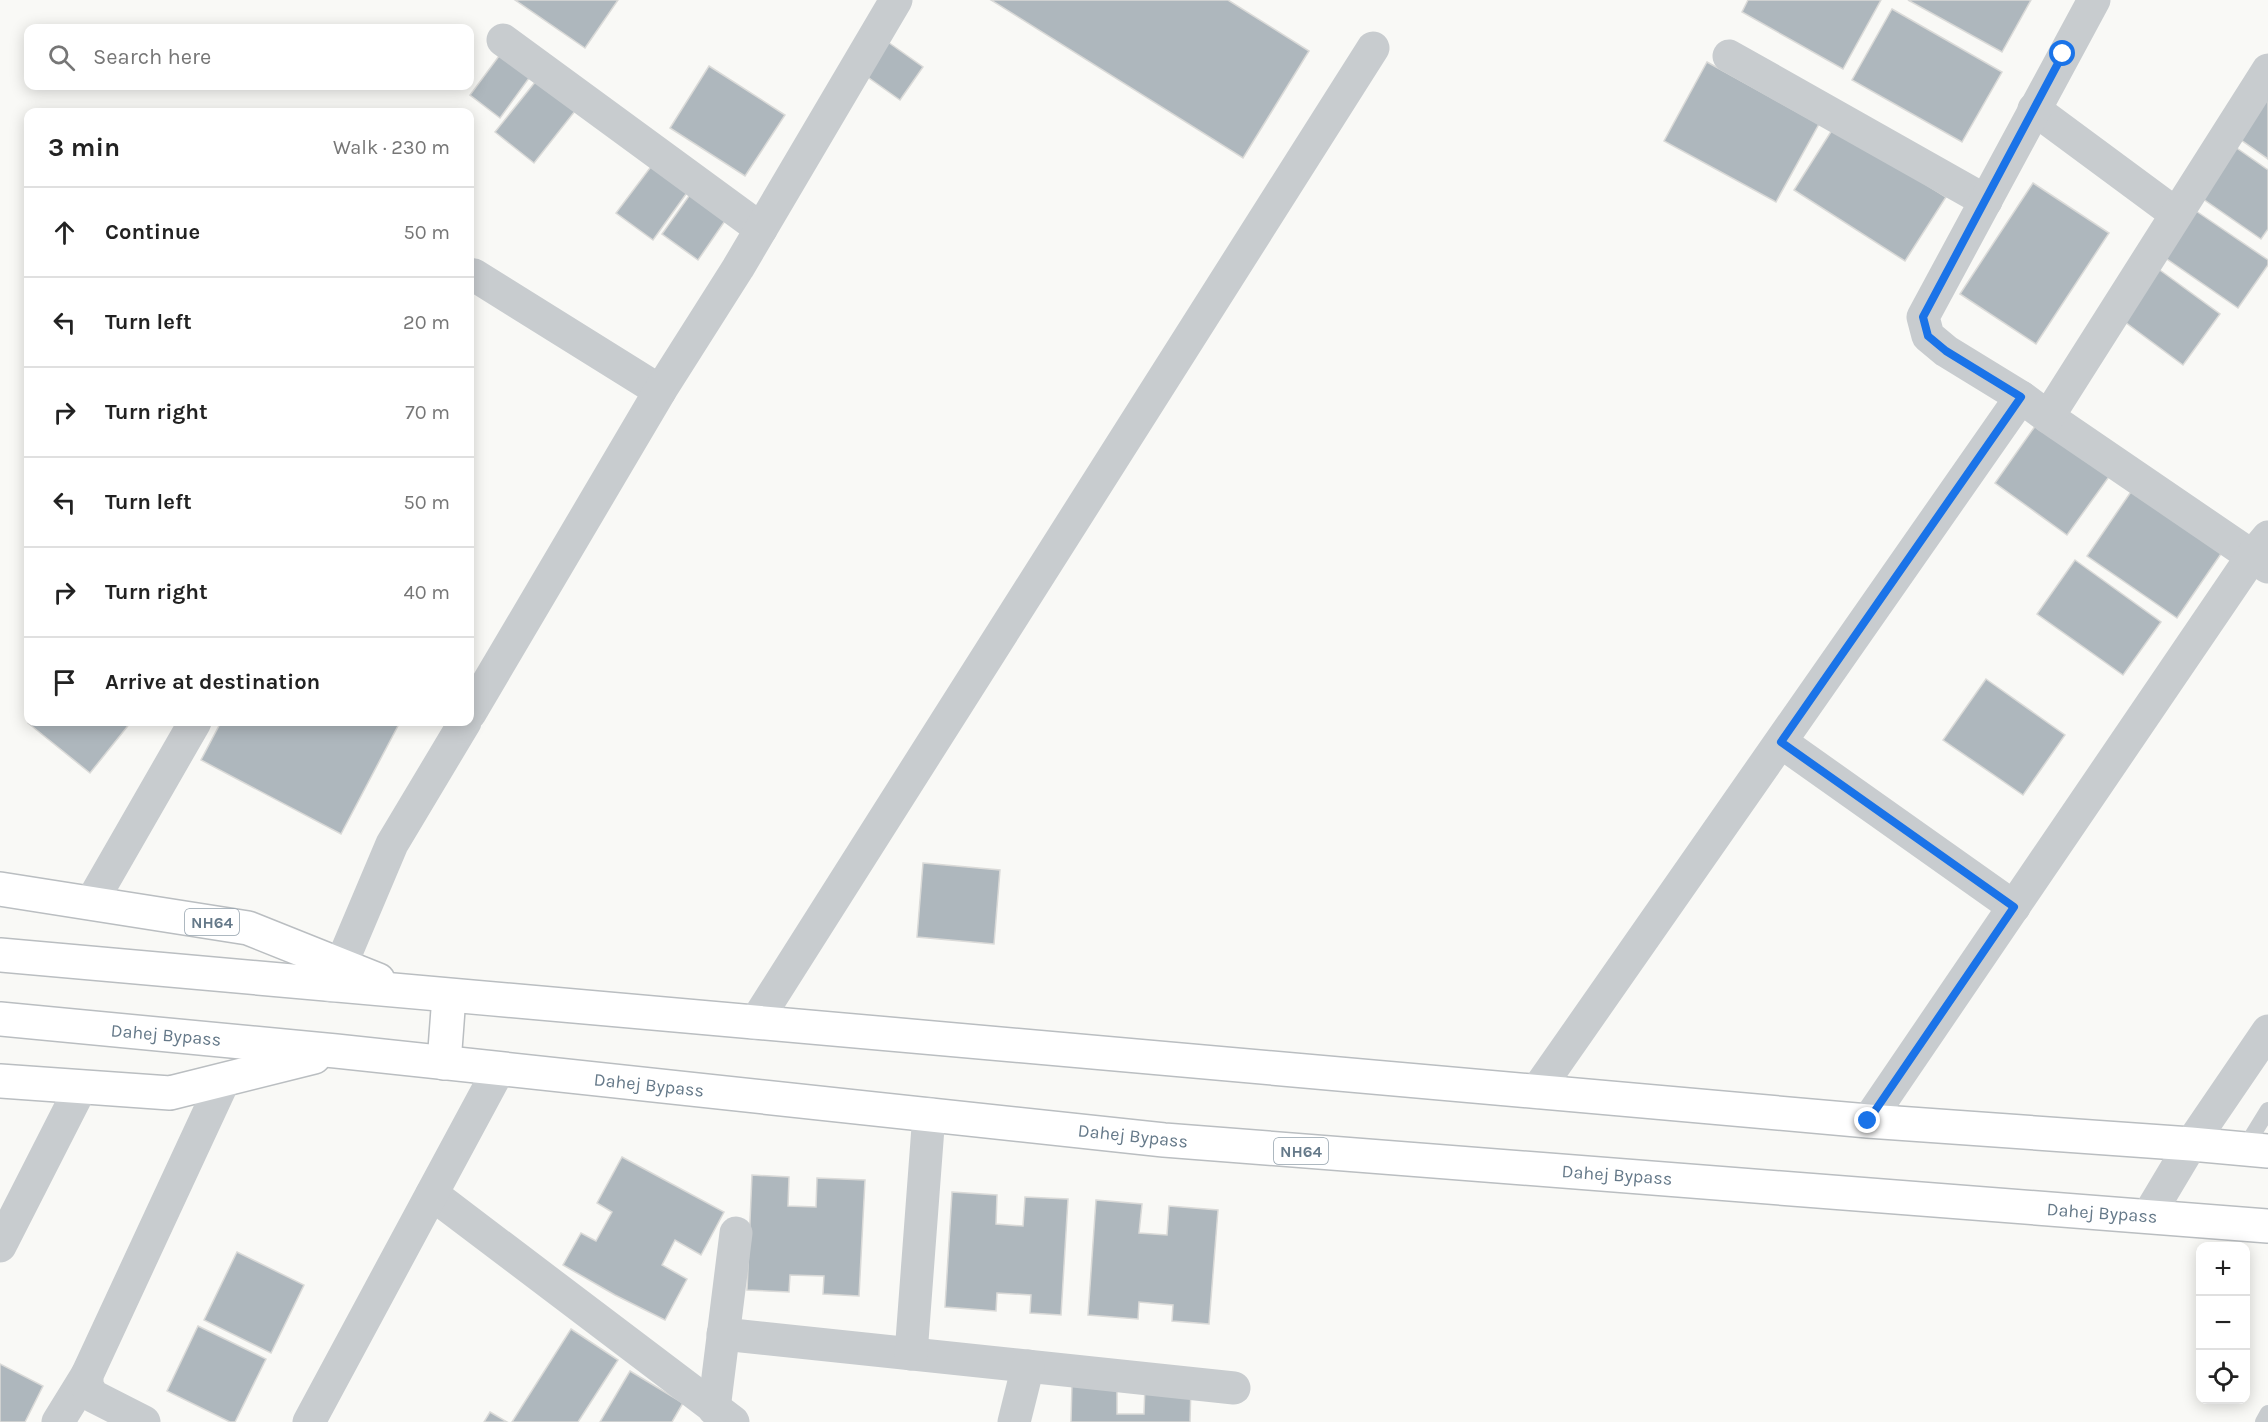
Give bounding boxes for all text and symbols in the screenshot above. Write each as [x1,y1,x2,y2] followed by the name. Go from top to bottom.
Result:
[24,24,474,90] search box
[2049,40,2075,66] route start
[45,41,78,74] icon: search
[93,44,211,70] text: Search here
[48,132,120,163] text: 3 min
[333,136,450,159] text: Walk · 230 m
[48,216,81,249] icon: ahead
[105,219,200,245] text: Continue
[403,221,450,244] text: 50 m
[48,306,81,339] icon: left
[105,309,192,335] text: Turn left
[403,311,450,334] text: 20 m
[48,396,81,429] icon: right
[105,399,208,425] text: Turn right
[405,401,450,424] text: 70 m
[48,486,81,519] icon: left
[105,489,192,515] text: Turn left
[403,491,450,514] text: 50 m
[48,576,81,609] icon: right
[105,579,208,605] text: Turn right
[404,581,450,604] text: 40 m
[48,666,81,699] icon: arrive
[105,669,320,695] text: Arrive at destination
[185,909,239,935] road number: NH64
[110,1019,222,1051] street label: Dahej Bypass
[593,1068,705,1102] street label: Dahej Bypass
[1854,1107,1880,1133] route end
[1077,1119,1189,1153] street label: Dahej Bypass
[1274,1138,1328,1164] road number: NH64
[1561,1160,1673,1190] street label: Dahej Bypass
[2046,1198,2158,1228] street label: Dahej Bypass
[2196,1242,2250,1404] map controls
[2196,1242,2250,1296] button: +
[2196,1296,2250,1350] button: −
[2196,1350,2250,1404] button: locate

